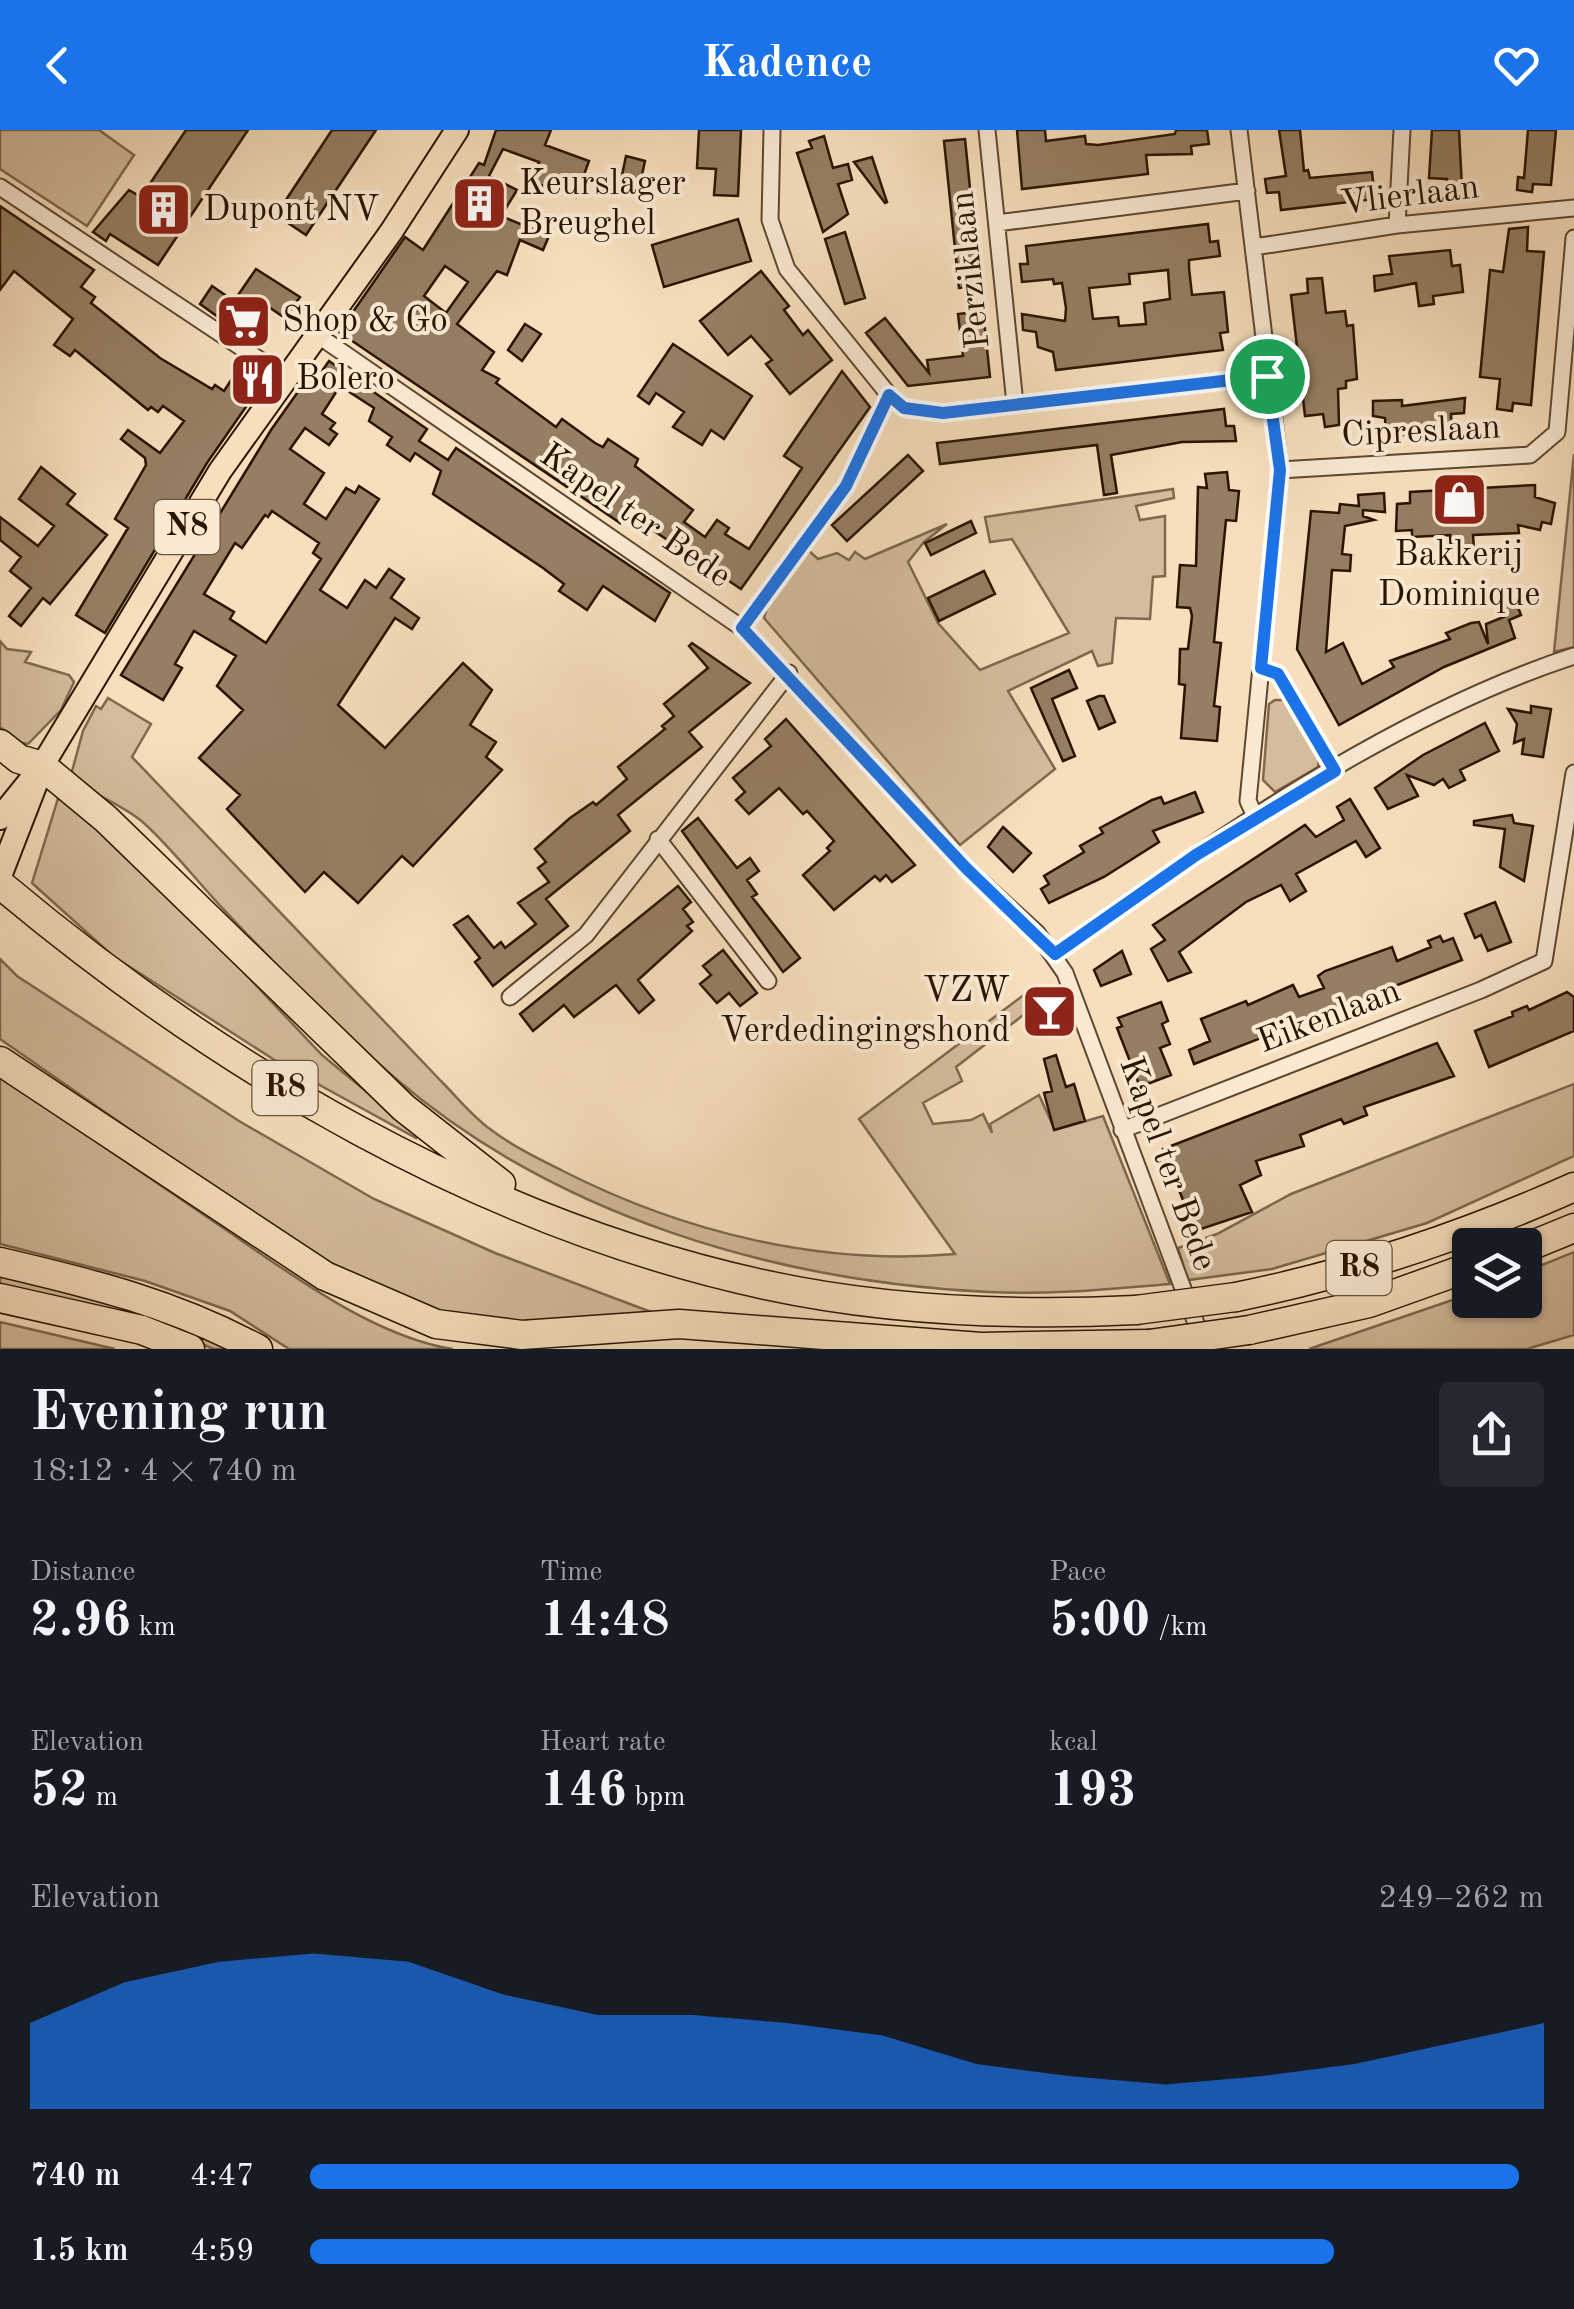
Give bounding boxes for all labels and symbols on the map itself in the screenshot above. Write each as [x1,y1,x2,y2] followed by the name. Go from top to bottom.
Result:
[519,167,686,242] place label: Keurslager Breughel
[1339,170,1481,222] street label: Vlierlaan
[450,174,510,234] building icon: Keurslager Breughel
[134,180,194,240] building icon: Dupont NV
[945,189,997,351] street label: Perziklaan
[203,193,379,228] place label: Dupont NV
[213,291,273,351] supermarket icon: Shop & Go
[282,304,448,339] place label: Shop & Go
[1225,334,1310,419] pin
[227,349,287,409] restaurant icon: Bolero
[296,362,395,397] place label: Bolero
[1340,410,1502,454] street label: Cipreslaan
[533,437,737,595] street label: Kapel ter Bede
[1429,469,1489,529] shop icon: Bakkerij Dominique
[154,500,220,554] road number: N8
[1378,538,1540,613] place label: Bakkerij Dominique
[720,974,1010,1049] place label: VZW Verdedingingshond
[1253,974,1405,1060] street label: Eikenlaan
[1019,981,1079,1041] bar icon: VZW Verdedingingshond
[1112,1053,1222,1275] street label: Kapel ter Bede
[252,1061,318,1115] road number: R8
[1326,1241,1392,1295] road number: R8

